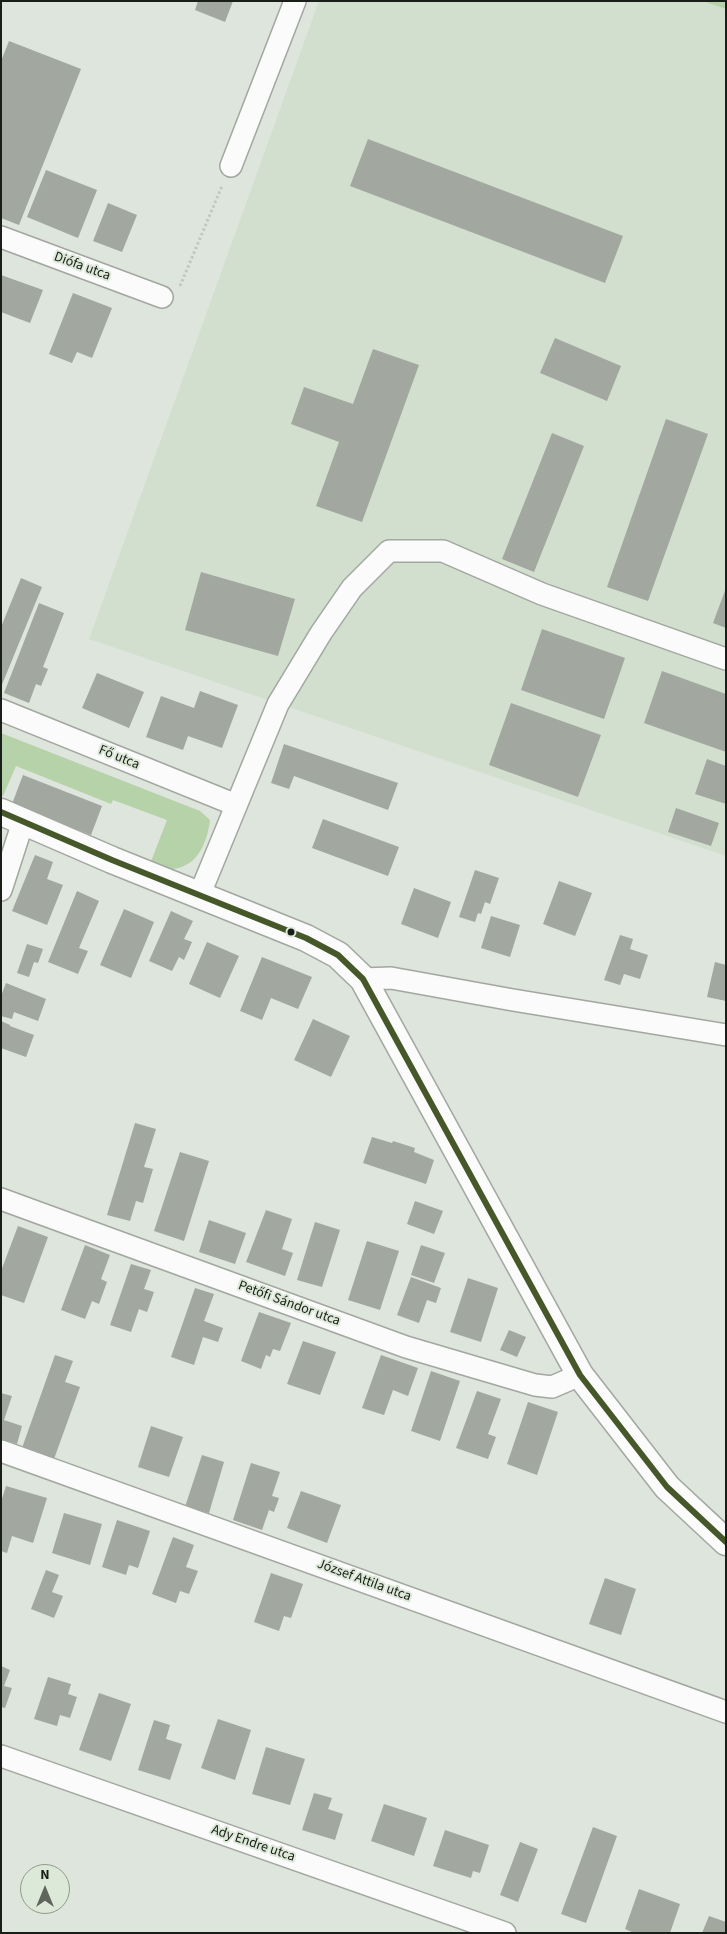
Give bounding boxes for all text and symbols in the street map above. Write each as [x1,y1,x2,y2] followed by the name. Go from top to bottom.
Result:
[52,249,112,285] street label: Diófa utca
[96,742,142,774] street label: Fő utca
[286,927,296,937] unlabelled marker
[236,1278,342,1330] street label: Petőfi Sándor utca
[315,1556,413,1606] street label: József Attila utca
[209,1822,297,1866] street label: Ady Endre utca
[20,1864,70,1914] north arrow
[40,1865,50,1885] text: N

